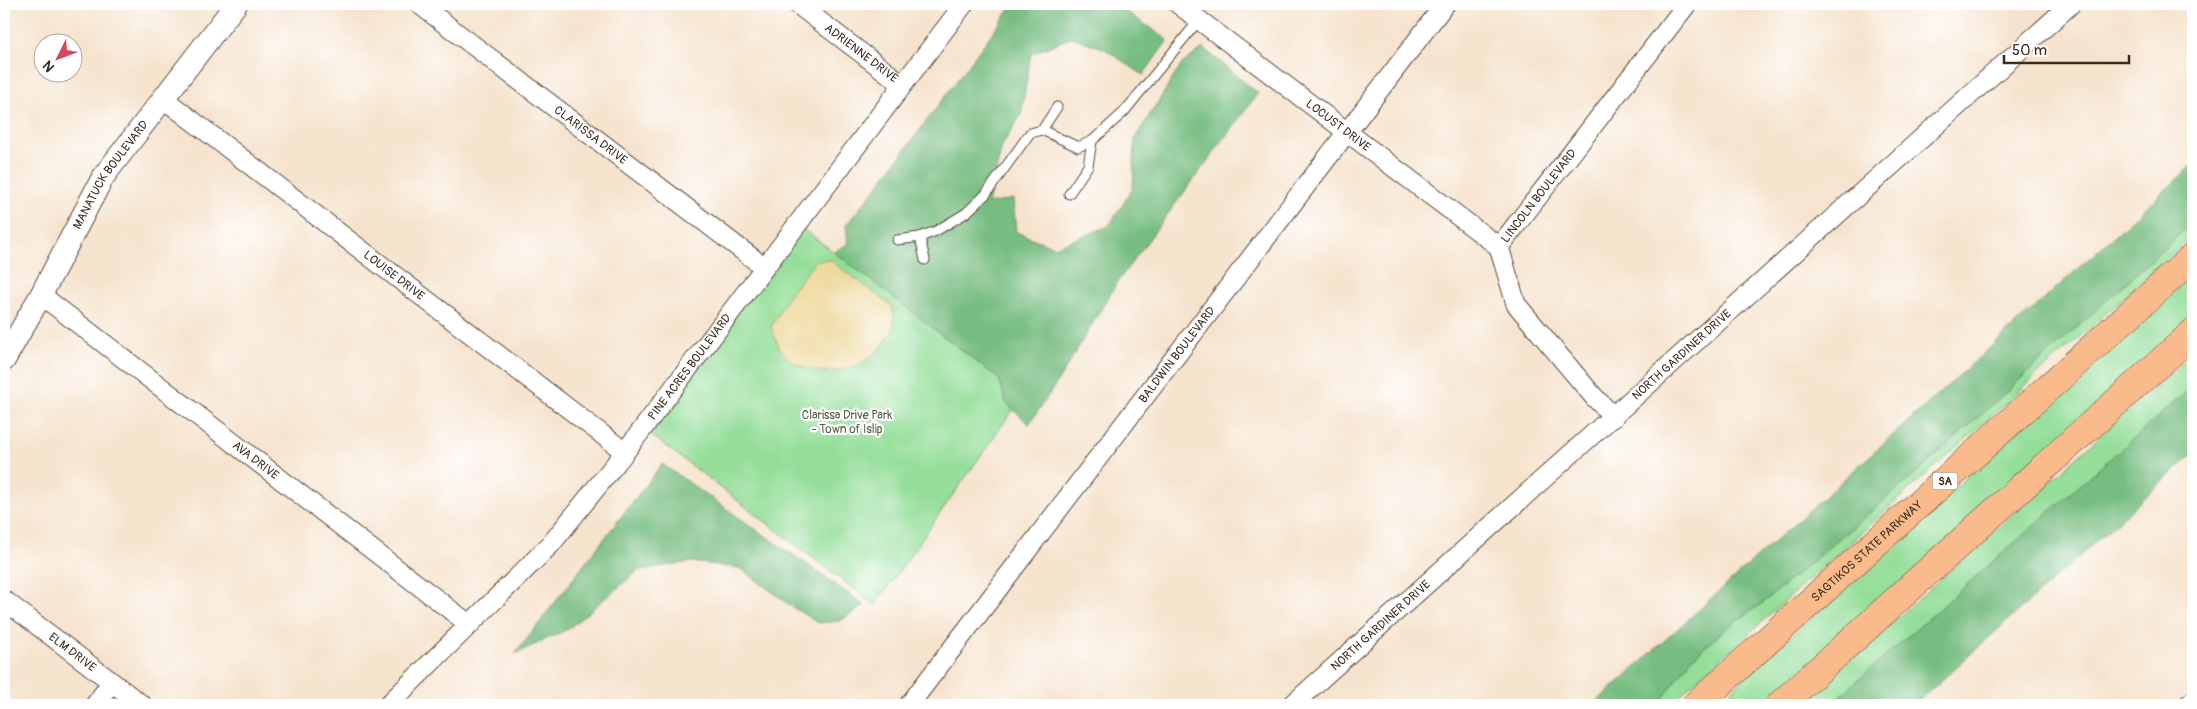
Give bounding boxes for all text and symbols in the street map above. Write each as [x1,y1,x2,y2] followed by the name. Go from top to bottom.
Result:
[822,20,901,86] street label: ADRIENNE DRIVE
[32,32,82,82] north arrow
[2004,32,2130,64] scale bar
[2012,41,2047,60] text: 50 m
[39,57,58,76] text: N
[1303,96,1374,155] street label: LOCUST DRIVE
[551,102,630,168] street label: CLARISSA DRIVE
[70,117,152,232] street label: MANATUCK BOULEVARD
[1498,146,1580,246] street label: LINCOLN BOULEVARD
[361,247,428,303] street label: LOUISE DRIVE
[1135,303,1219,406] street label: BALDWIN BOULEVARD
[1629,306,1734,403] street label: NORTH GARDINER DRIVE
[645,310,735,423] street label: PINE ACRES BOULEVARD
[802,408,892,437] park label: Clarissa Drive Park - Town of Islip
[230,438,282,483] street label: AVA DRIVE
[1932,472,1958,490] road number: SA
[1808,497,1926,605] street label: SAGTIKOS STATE PARKWAY
[1328,577,1433,674] street label: NORTH GARDINER DRIVE
[46,629,99,675] street label: ELM DRIVE

